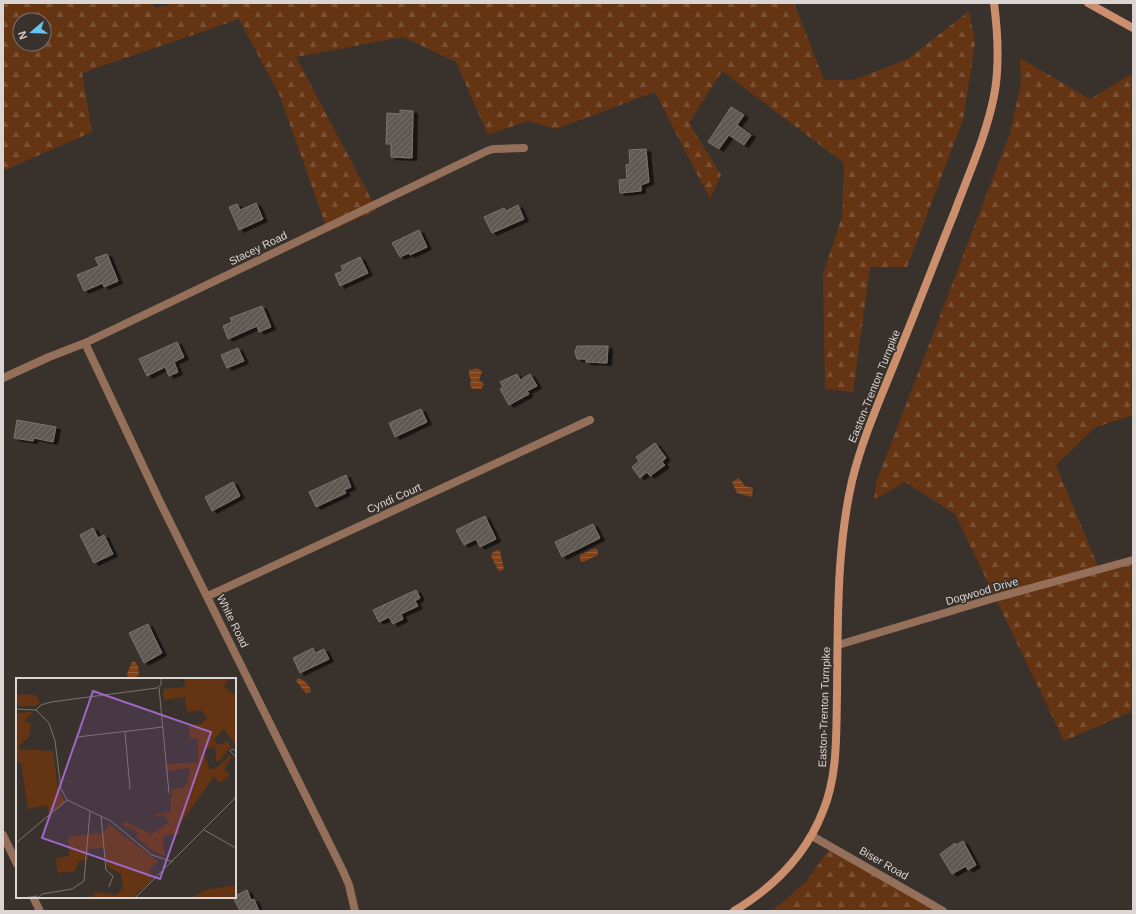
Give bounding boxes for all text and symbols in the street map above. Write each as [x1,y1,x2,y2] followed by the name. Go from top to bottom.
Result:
[12,12,52,52] north arrow
[16,29,30,41] text: N
[227,229,289,267] street label: Stacey Road
[846,328,902,444] street label: Easton-Trenton Turnpike
[365,481,423,515] street label: Cyndi Court
[944,575,1020,607] street label: Dogwood Drive
[215,593,251,649] street label: White Road
[816,646,832,768] street label: Easton-Trenton Turnpike
[16,678,236,898] inset map
[857,844,911,882] street label: Biser Road

